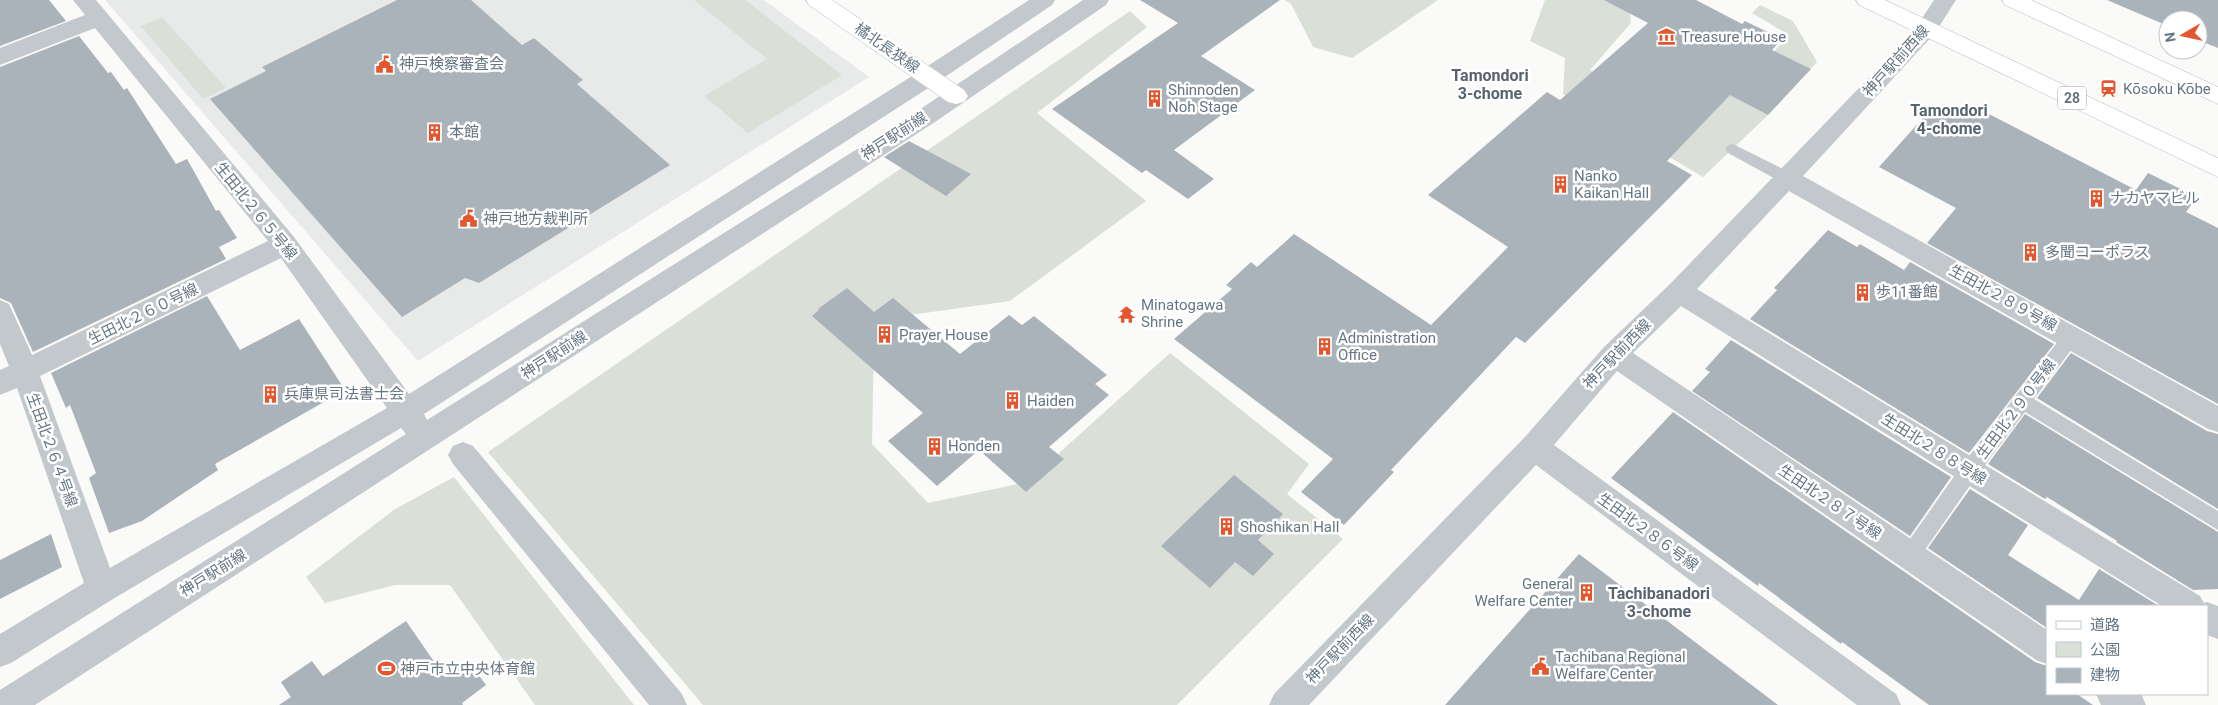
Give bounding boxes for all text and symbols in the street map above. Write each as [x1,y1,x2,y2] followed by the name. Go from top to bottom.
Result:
[2158,10,2208,60] north arrow
[851,19,923,77] street label: 橘北長狭線
[1859,22,1933,100] street label: 神戸駅前西線
[1657,27,1677,47] museum icon: Treasure House
[1681,28,1786,46] place label: Treasure House
[2161,31,2179,43] text: N
[375,54,395,74] public building icon: 神戸検察審査会
[399,55,504,73] place label: 神戸検察審査会
[1451,66,1529,103] district label: Tamondori 3-chome
[2099,79,2119,99] station icon: Kōsoku Kōbe
[2123,80,2211,98] place label: Kōsoku Kōbe
[1168,81,1239,116] place label: Shinnoden Noh Stage
[2058,86,2086,110] road number: 28
[1144,89,1164,109] building icon: Shinnoden Noh Stage
[1910,101,1988,138] district label: Tamondori 4-chome
[858,108,930,164] street label: 神戸駅前線
[425,122,445,142] building icon: 本館
[449,123,479,141] place label: 本館
[211,159,301,263] street label: 生田北２６５号線
[1574,167,1649,202] place label: Nanko Kaikan Hall
[1550,175,1570,195] building icon: Nanko Kaikan Hall
[2086,188,2106,208] building icon: ナカヤマビル
[2110,189,2200,207] place label: ナカヤマビル
[459,209,479,229] public building icon: 神戸地方裁判所
[483,210,588,228] place label: 神戸地方裁判所
[2021,242,2041,262] building icon: 多聞コーポラス
[2045,243,2150,261] place label: 多聞コーポラス
[1946,261,2060,335] street label: 生田北２８９号線
[85,280,201,348] street label: 生田北２６０号線
[1852,282,1872,302] building icon: 歩11番館
[1876,283,1938,301] place label: 歩11番館
[1141,296,1224,331] place label: Minatogawa Shrine
[1117,304,1137,324] temple icon: Minatogawa Shrine
[1579,315,1655,393] street label: 神戸駅前西線
[875,325,895,345] building icon: Prayer House
[899,326,988,344] place label: Prayer House
[518,327,590,383] street label: 神戸駅前線
[1338,329,1436,364] place label: Administration Office
[1314,337,1334,357] building icon: Administration Office
[1973,356,2059,462] street label: 生田北２９０号線
[260,384,280,404] building icon: 兵庫県司法書士会
[284,385,404,403] place label: 兵庫県司法書士会
[23,391,81,509] street label: 生田北２６４号線
[1003,391,1023,411] building icon: Haiden
[1027,392,1074,410] place label: Haiden
[1878,410,1990,488] street label: 生田北２８８号線
[924,436,944,456] building icon: Honden
[948,437,1000,455] place label: Honden
[1775,461,1885,543] street label: 生田北２８７号線
[1594,489,1702,575] street label: 生田北２８６号線
[1216,517,1236,537] building icon: Shoshikan Hall
[1240,518,1339,536] place label: Shoshikan Hall
[176,545,250,601] street label: 神戸駅前線
[1474,575,1573,610] place label: General Welfare Center
[1577,583,1597,603] building icon: General Welfare Center
[1608,584,1710,621] district label: Tachibanadori 3-chome
[2046,605,2208,695] legend
[1302,610,1378,688] street label: 神戸駅前西線
[2090,616,2120,634] text: 道路
[2090,641,2120,659] text: 公園
[1555,648,1686,683] place label: Tachibana Regional Welfare Center
[1531,656,1551,676] public building icon: Tachibana Regional Welfare Center
[376,659,396,679] sports icon: 神戸市立中央体育館
[400,660,535,678] place label: 神戸市立中央体育館
[2090,666,2120,684] text: 建物

